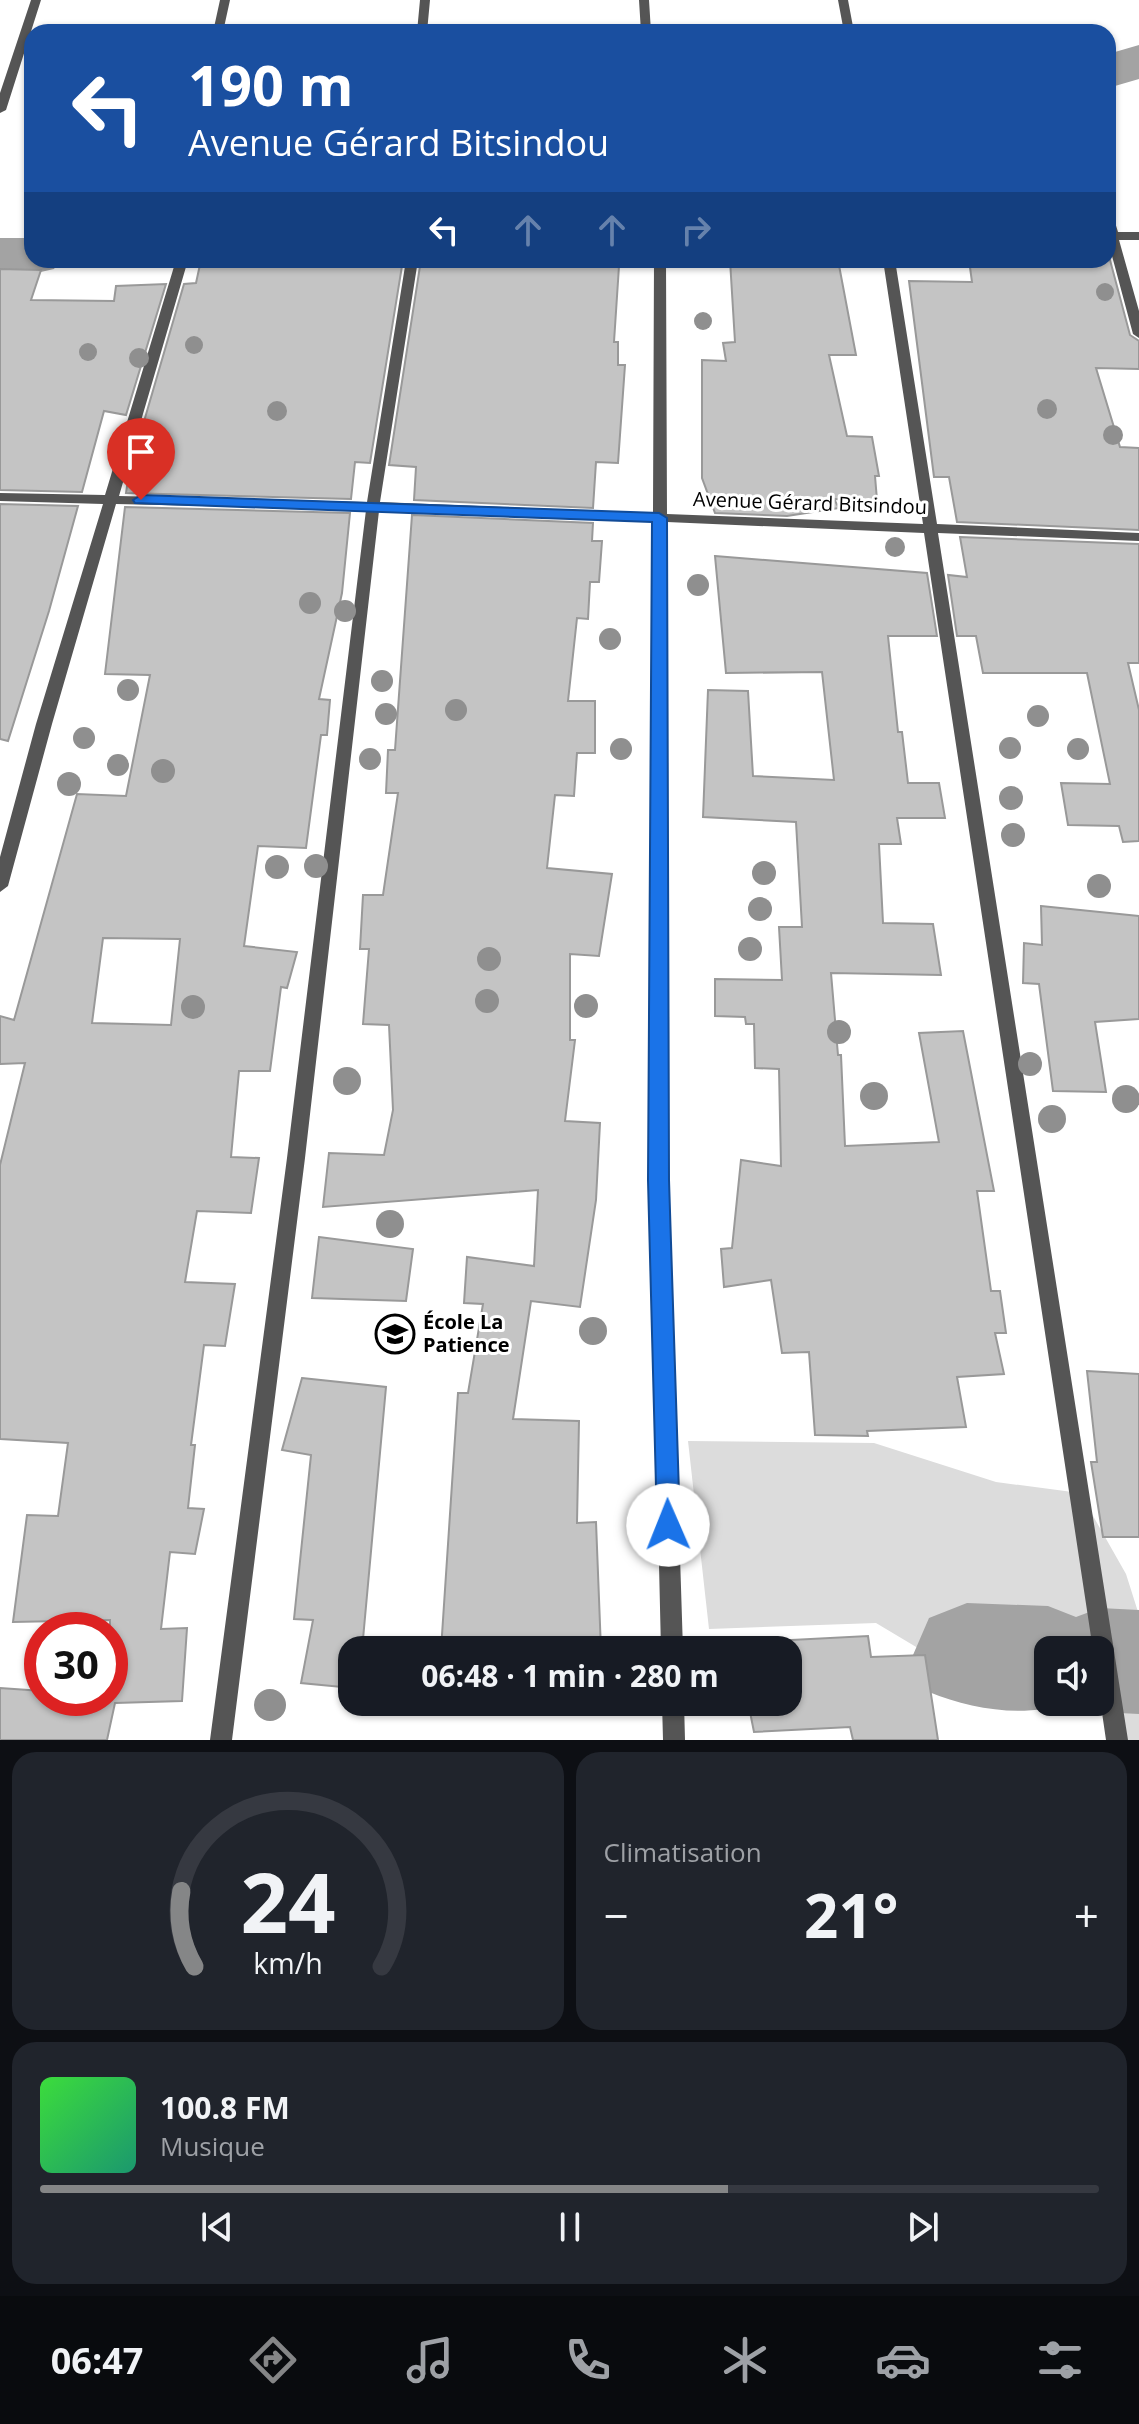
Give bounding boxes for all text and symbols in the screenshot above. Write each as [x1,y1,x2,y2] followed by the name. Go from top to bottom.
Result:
[188,46,354,122] text: 190 m
[56,56,160,160] icon: left
[188,118,609,167] text: Avenue Gérard Bitsindou
[422,208,466,252] icon: left
[506,208,550,252] icon: ahead
[590,208,634,252] icon: ahead
[674,208,718,252] icon: right
[107,418,175,500] pin
[119,430,163,474] icon: arrive
[693,485,927,520] street label: Avenue Gérard Bitsindou
[423,1308,509,1358] place label: École La Patience
[374,1313,416,1355] school or university icon: École La Patience
[626,1483,710,1567] position arrow
[24,1612,128,1716] speed limit sign: 30
[1034,1636,1114,1716] map controls
[1034,1636,1114,1716] button: sound
[421,1655,719,1696] text: 06:48 · 1 min · 280 m
[604,1834,762,1870] text: Climatisation
[240,1844,335,1957] text: 24
[804,1874,898,1956] text: 21°
[604,1885,629,1945] text: −
[1074,1885,1099,1945] text: +
[253,1943,322,1982] text: km/h
[160,2087,290,2128] text: 100.8 FM
[160,2128,265,2164] text: Musique
[195,2205,239,2249] icon: previous
[548,2205,592,2249] icon: pause
[901,2205,945,2249] icon: next
[245,2332,301,2388] icon: directions
[402,2332,458,2388] icon: music
[560,2332,616,2388] icon: phone
[717,2332,773,2388] icon: climate
[875,2332,931,2388] icon: car
[1032,2332,1088,2388] icon: filters
[51,2336,143,2385] text: 06:47

